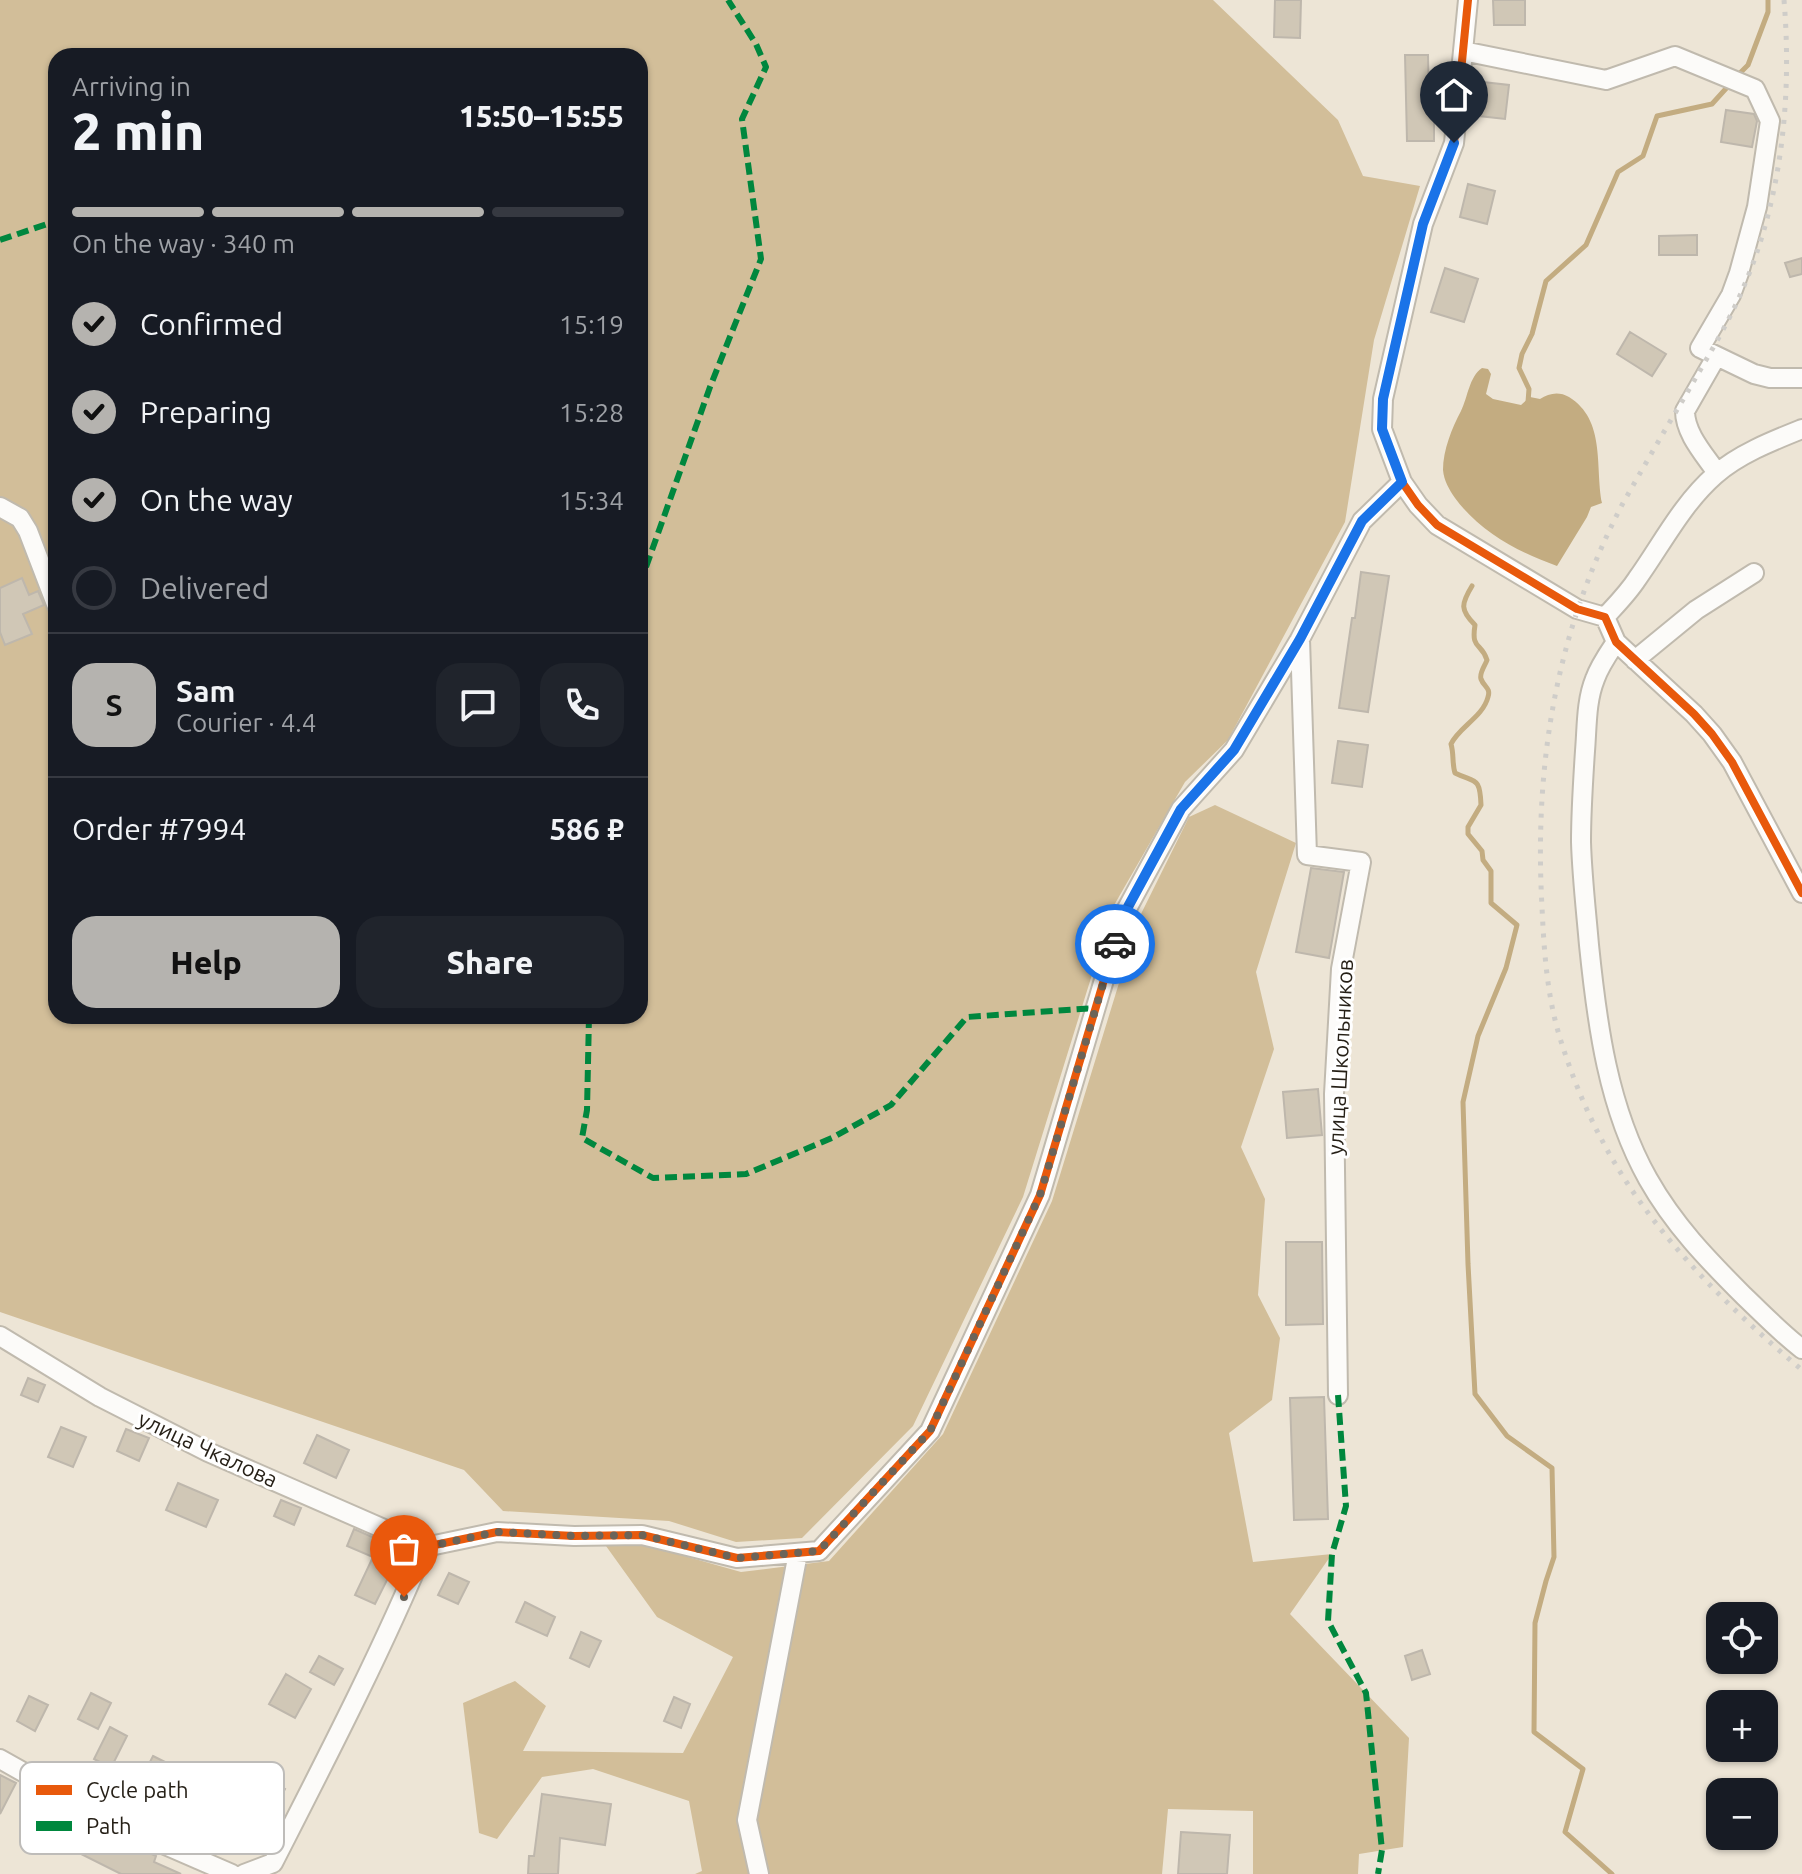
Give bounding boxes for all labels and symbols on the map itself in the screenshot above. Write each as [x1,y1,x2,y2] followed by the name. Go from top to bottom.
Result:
[1420,61,1488,143] pin
[1075,904,1155,984] courier
[1322,958,1357,1156] street label: улица Школьников
[135,1405,282,1492] street label: улица Чкалова
[370,1515,438,1597] pin
[20,1762,284,1854] legend
[86,1777,189,1802] text: Cycle path
[86,1813,131,1838] text: Path

